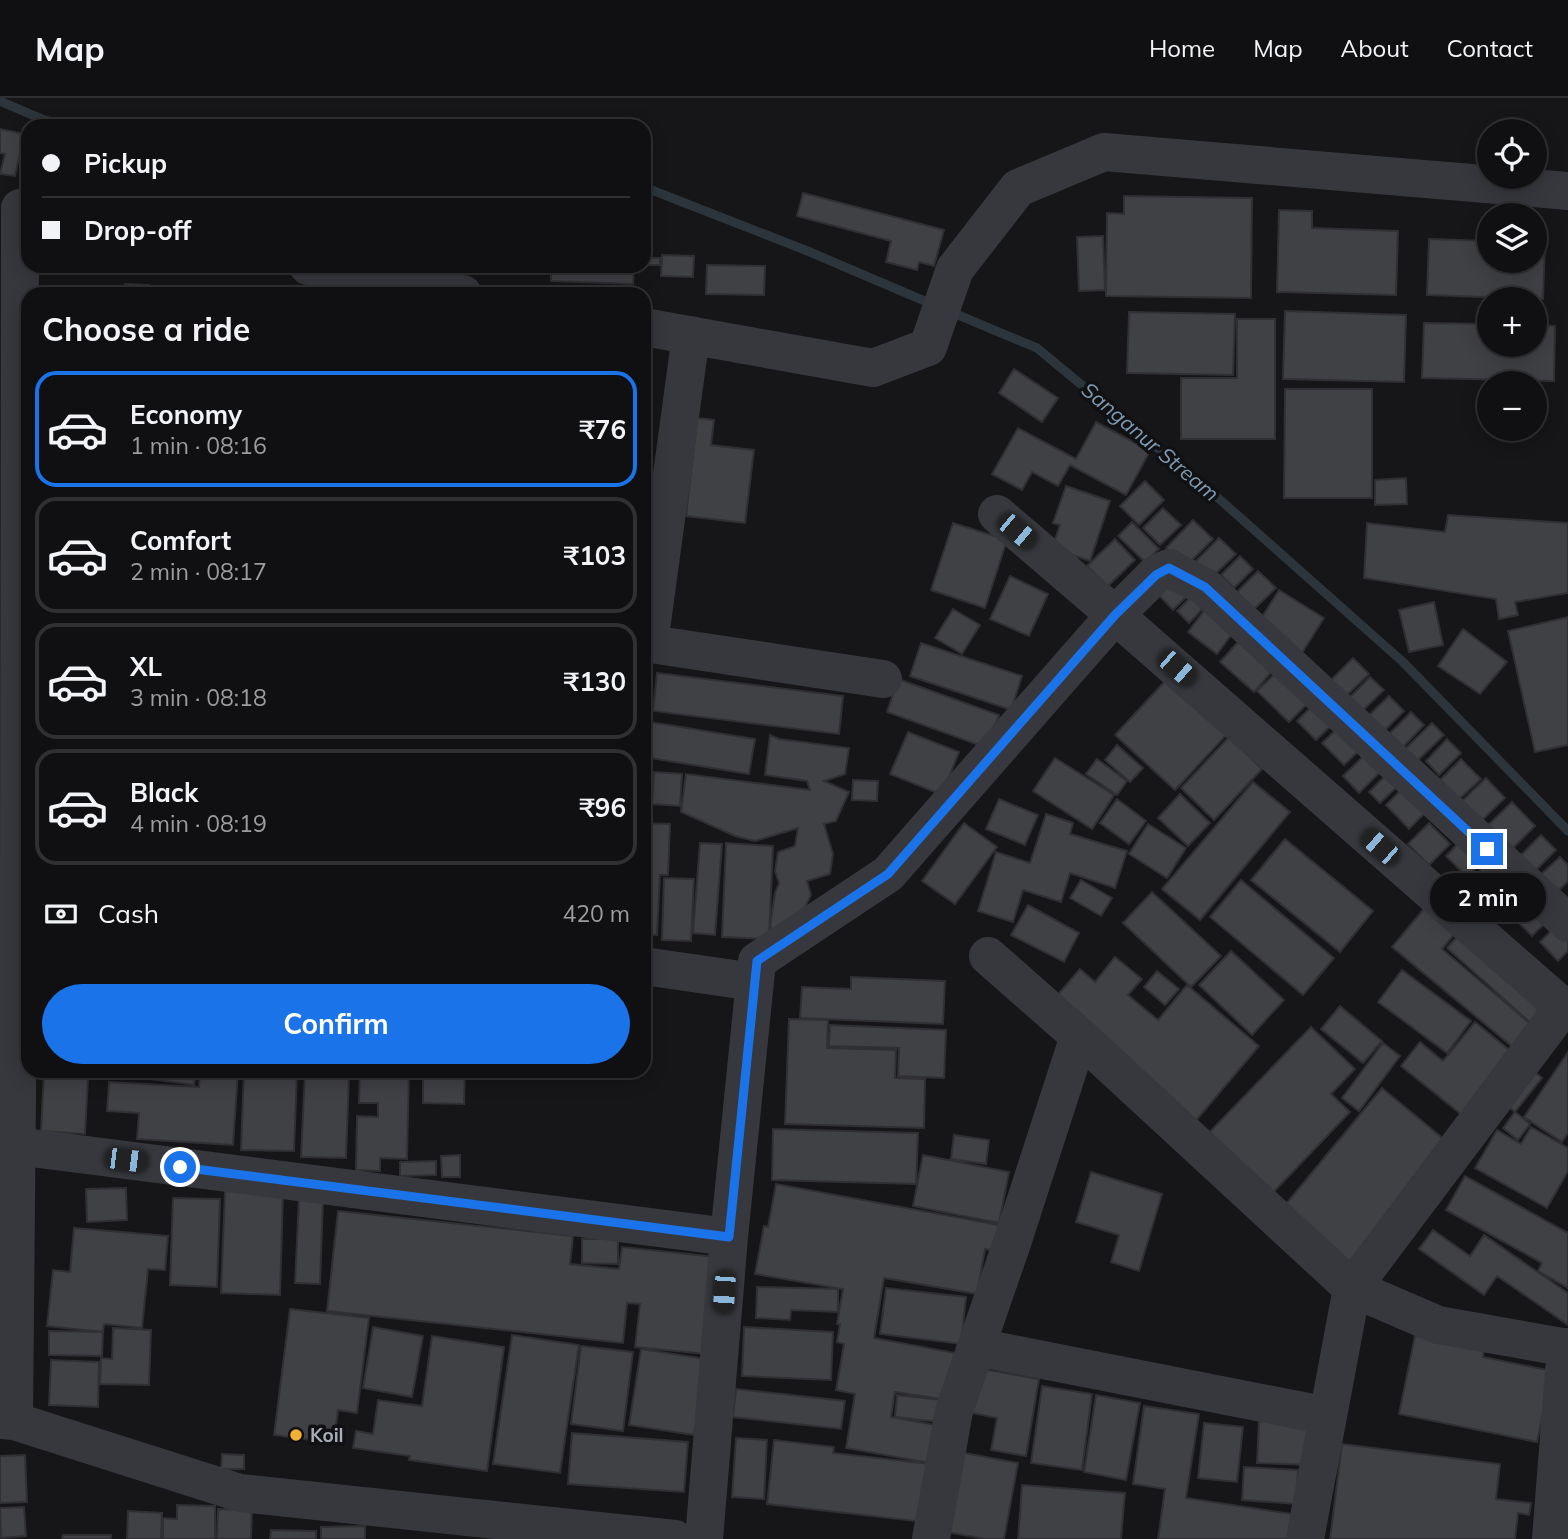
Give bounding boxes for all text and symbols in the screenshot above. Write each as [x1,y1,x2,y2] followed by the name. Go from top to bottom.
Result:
[35,28,105,69] text: Map
[1149,33,1215,63] text: Home
[1253,33,1303,63] text: Map
[1341,33,1409,63] text: About
[1447,33,1533,63] text: Contact
[1477,119,1547,441] map controls
[1477,119,1547,189] button: locate
[84,147,167,180] text: Pickup
[1477,203,1547,273] button: layers
[84,214,191,247] text: Drop-off
[1477,287,1547,357] button: +
[42,309,250,349] text: Choose a ride
[1477,371,1547,441] button: −
[1077,376,1225,506] water label: Sanganur Stream
[46,398,109,461] icon: car
[130,398,242,431] text: Economy
[579,413,626,446] text: ₹76
[130,431,267,460] text: 1 min · 08:16
[995,509,1040,553] car
[46,524,109,587] icon: car
[130,524,231,557] text: Comfort
[564,539,626,572] text: ₹103
[130,557,267,586] text: 2 min · 08:17
[1155,646,1200,690] car
[46,650,109,713] icon: car
[130,650,162,683] text: XL
[564,665,626,698] text: ₹130
[130,683,267,712] text: 3 min · 08:18
[46,776,109,839] icon: car
[130,776,198,809] text: Black
[579,791,626,824] text: ₹96
[130,809,267,838] text: 4 min · 08:19
[1358,825,1403,869] car
[1471,833,1503,865] route end
[1429,874,1545,922] callout: 2 min
[1458,883,1518,912] text: 2 min
[42,895,80,933] icon: cash
[98,897,159,930] text: Cash
[562,899,630,928] text: 420 m
[42,984,630,1064] button: Confirm
[104,1147,149,1173] car
[164,1151,196,1183] route start
[713,1270,736,1314] car
[310,1423,344,1447] place label: Koil
[288,1427,304,1443] marker: Koil

